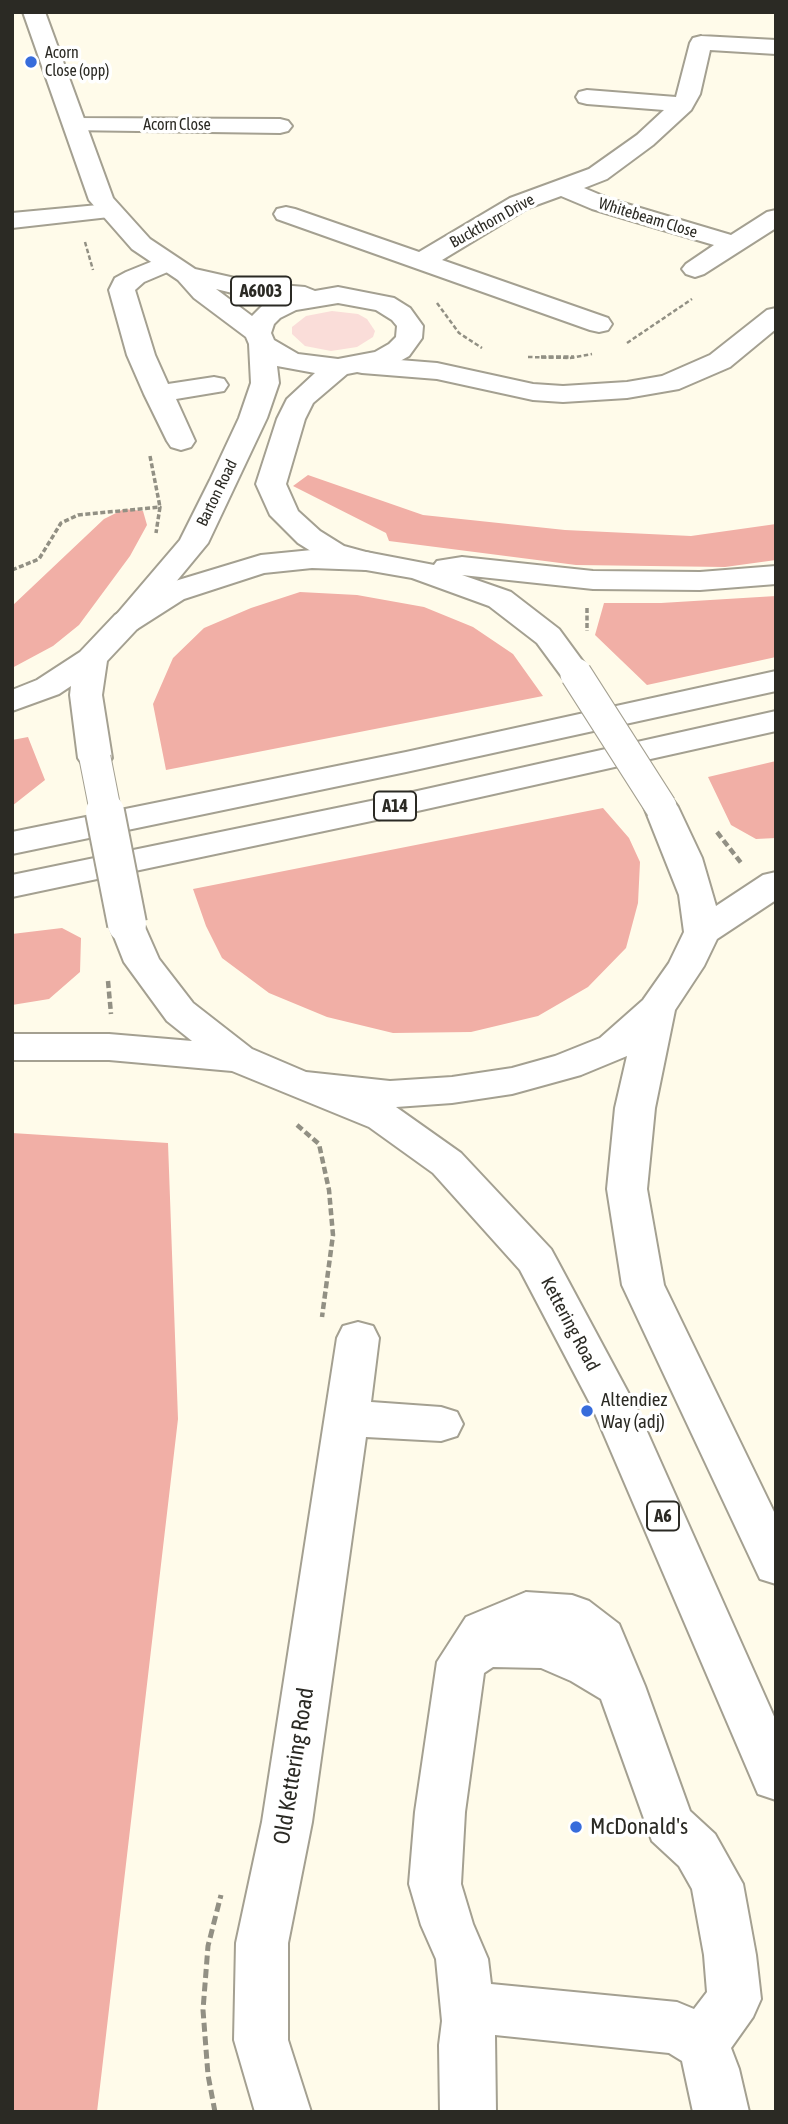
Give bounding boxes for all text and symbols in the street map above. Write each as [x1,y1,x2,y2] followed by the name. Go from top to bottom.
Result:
[45,43,109,81] place label: Acorn Close (opp)
[23,54,39,70] marker: Acorn Close (opp)
[143,115,211,135] street label: Acorn Close
[446,190,538,252] street label: Buckthorn Drive
[596,194,700,242] street label: Whitebeam Close
[231,276,291,306] road number: A6003
[193,456,241,530] street label: Barton Road
[374,792,416,820] road number: A14
[536,1273,604,1375] street label: Kettering Road
[601,1389,667,1433] place label: Altendiez Way (adj)
[579,1403,595,1419] marker: Altendiez Way (adj)
[647,1502,679,1531] road number: A6
[268,1686,320,1846] street label: Old Kettering Road
[590,1813,688,1841] place label: McDonald's
[568,1819,584,1835] marker: McDonald's

